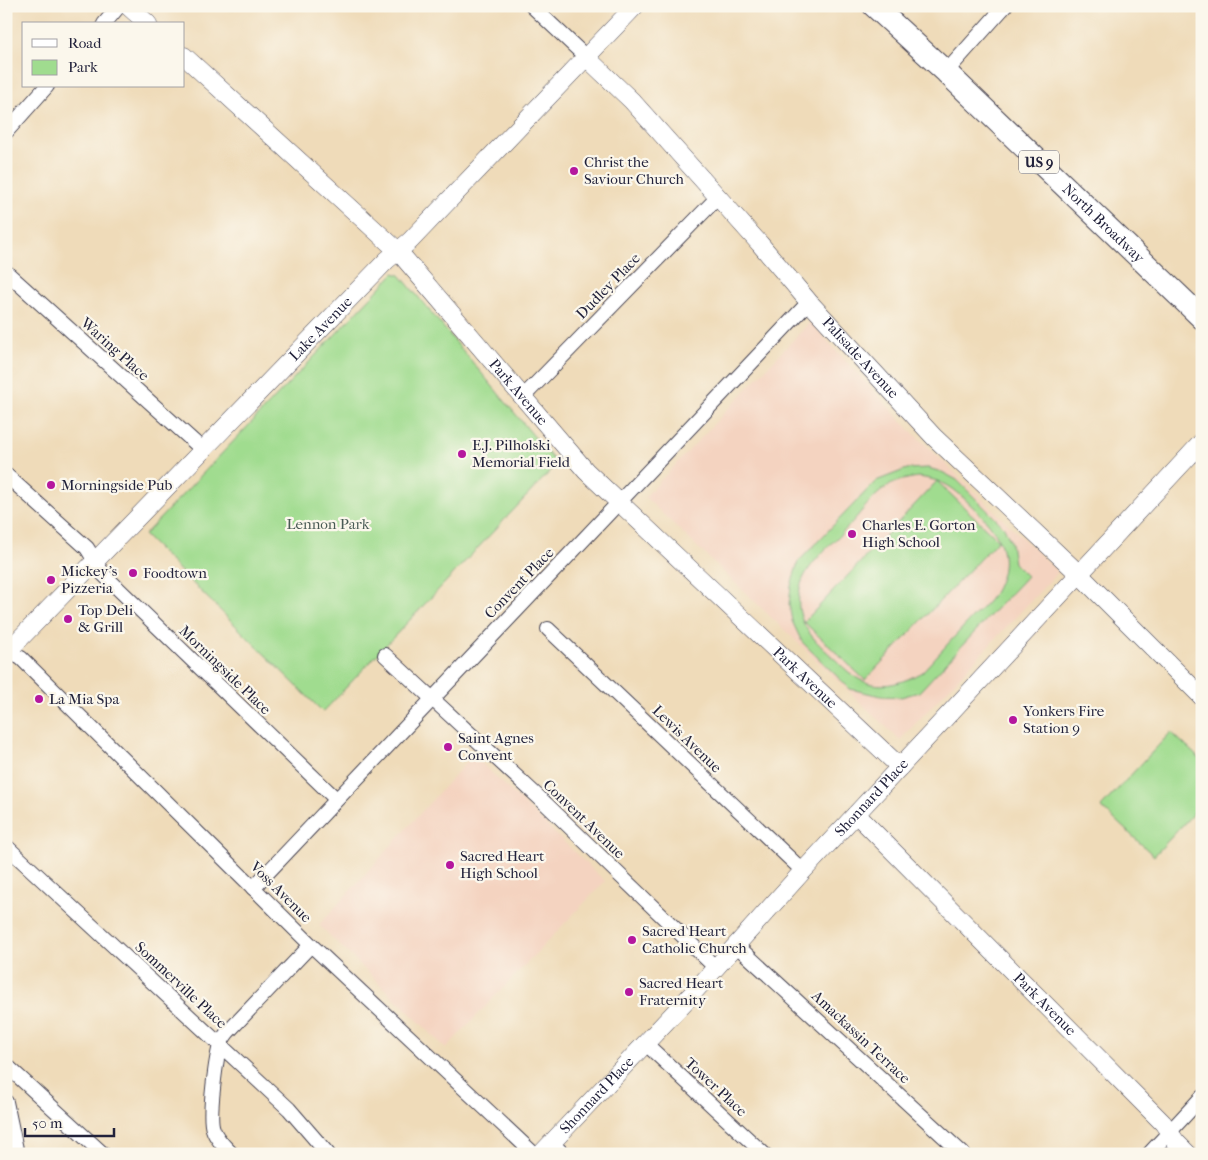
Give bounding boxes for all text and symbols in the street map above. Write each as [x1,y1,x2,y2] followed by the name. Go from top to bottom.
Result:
[22,22,185,88] legend
[68,34,102,52] text: Road
[68,58,98,76] text: Park
[1019,150,1059,173] road number: US 9
[584,153,685,188] place label: Christ the Saviour Church
[568,165,580,177] marker: Christ the Saviour Church
[1059,180,1149,267] street label: North Broadway
[572,249,644,323] street label: Dudley Place
[285,292,356,365] street label: Lake Avenue
[76,313,153,385] street label: Waring Place
[819,313,903,402] street label: Palisade Avenue
[485,355,552,429] street label: Park Avenue
[472,436,571,471] place label: E.J. Pilholski Memorial Field
[456,448,468,460] marker: E.J. Pilholski Memorial Field
[61,476,172,494] place label: Morningside Pub
[45,479,57,491] marker: Morningside Pub
[286,515,370,533] park label: Lennon Park
[862,516,976,551] place label: Charles E. Gorton High School
[846,528,858,540] marker: Charles E. Gorton High School
[481,543,558,622] street label: Convent Place
[61,562,118,597] place label: Mickey's Pizzeria
[143,564,207,582] place label: Foodtown
[127,567,139,579] marker: Foodtown
[45,574,57,586] marker: Mickey's Pizzeria
[78,601,134,636] place label: Top Deli & Grill
[62,613,74,625] marker: Top Deli & Grill
[176,622,275,719] street label: Morningside Place
[769,643,841,712] street label: Park Avenue
[49,690,120,708] place label: La Mia Spa
[33,693,45,705] marker: La Mia Spa
[649,702,726,777] street label: Lewis Avenue
[1022,702,1105,737] place label: Yonkers Fire Station 9
[1007,714,1019,726] marker: Yonkers Fire Station 9
[458,729,534,764] place label: Saint Agnes Convent
[442,741,454,753] marker: Saint Agnes Convent
[831,754,912,840] street label: Shonnard Place
[540,776,629,863] street label: Convent Avenue
[460,847,545,882] place label: Sacred Heart High School
[246,857,316,927] street label: Voss Avenue
[444,859,456,871] marker: Sacred Heart High School
[642,922,747,957] place label: Sacred Heart Catholic Church
[626,934,638,946] marker: Sacred Heart Catholic Church
[131,938,231,1033] street label: Sommerville Place
[1010,969,1080,1040] street label: Park Avenue
[639,974,724,1009] place label: Sacred Heart Fraternity
[623,986,635,998] marker: Sacred Heart Fraternity
[807,986,914,1088] street label: Amackassin Terrace
[556,1052,638,1138] street label: Shonnard Place
[681,1054,751,1121] street label: Tower Place
[25,1105,114,1137] scale bar
[32,1114,63,1132] text: 50 m

